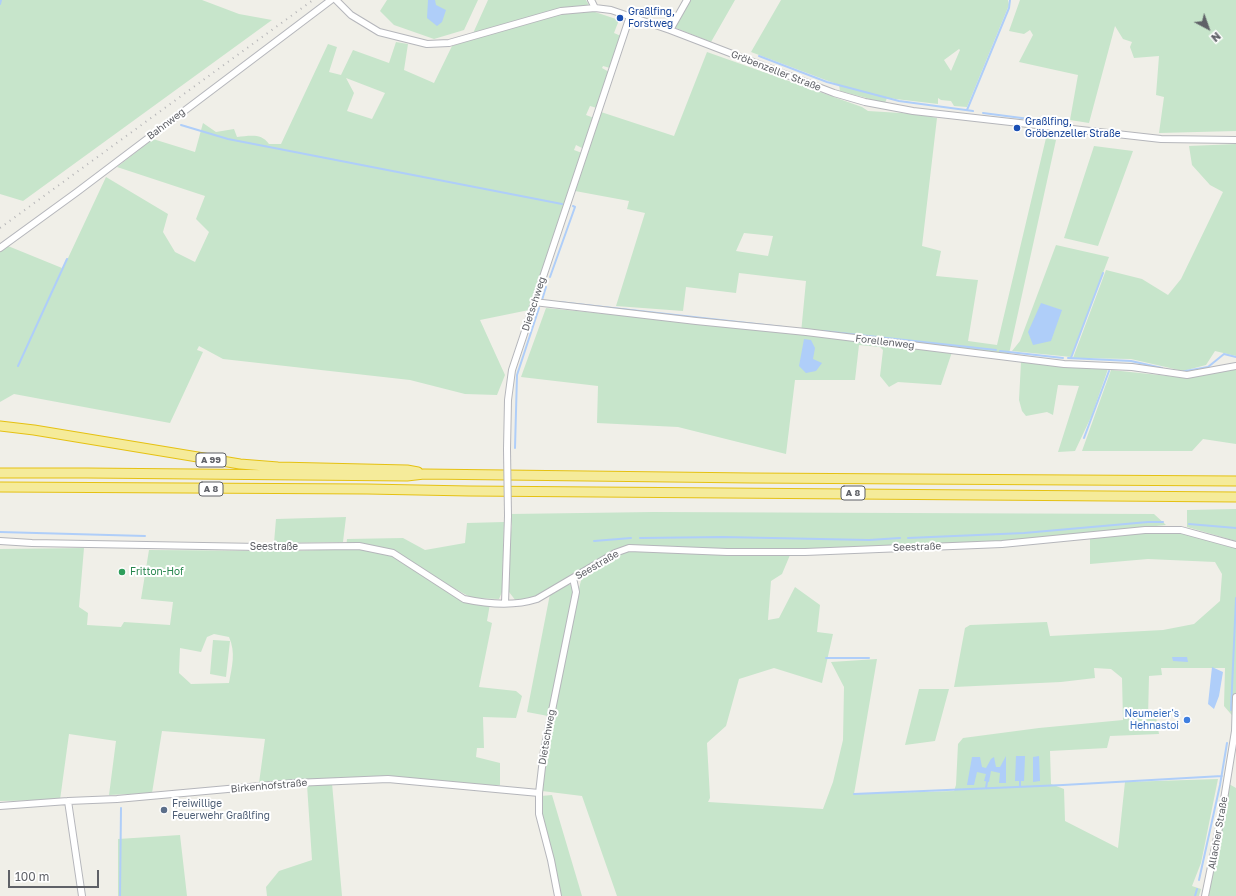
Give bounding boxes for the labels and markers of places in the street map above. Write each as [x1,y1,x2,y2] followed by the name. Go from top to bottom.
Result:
[628,6,675,30] place label: Graßlfing, Forstweg
[615,13,625,23] marker: Graßlfing, Forstweg
[1025,116,1121,140] place label: Graßlfing, Gröbenzeller Straße
[1012,123,1022,133] marker: Graßlfing, Gröbenzeller Straße
[130,566,184,578] place label: Fritton-Hof
[117,567,127,577] marker: Fritton-Hof
[1125,708,1179,732] place label: Neumeier's Hehnastoi
[1182,715,1192,725] marker: Neumeier's Hehnastoi
[172,798,270,822] place label: Freiwillige Feuerwehr Graßlfing
[159,805,169,815] marker: Freiwillige Feuerwehr Graßlfing

